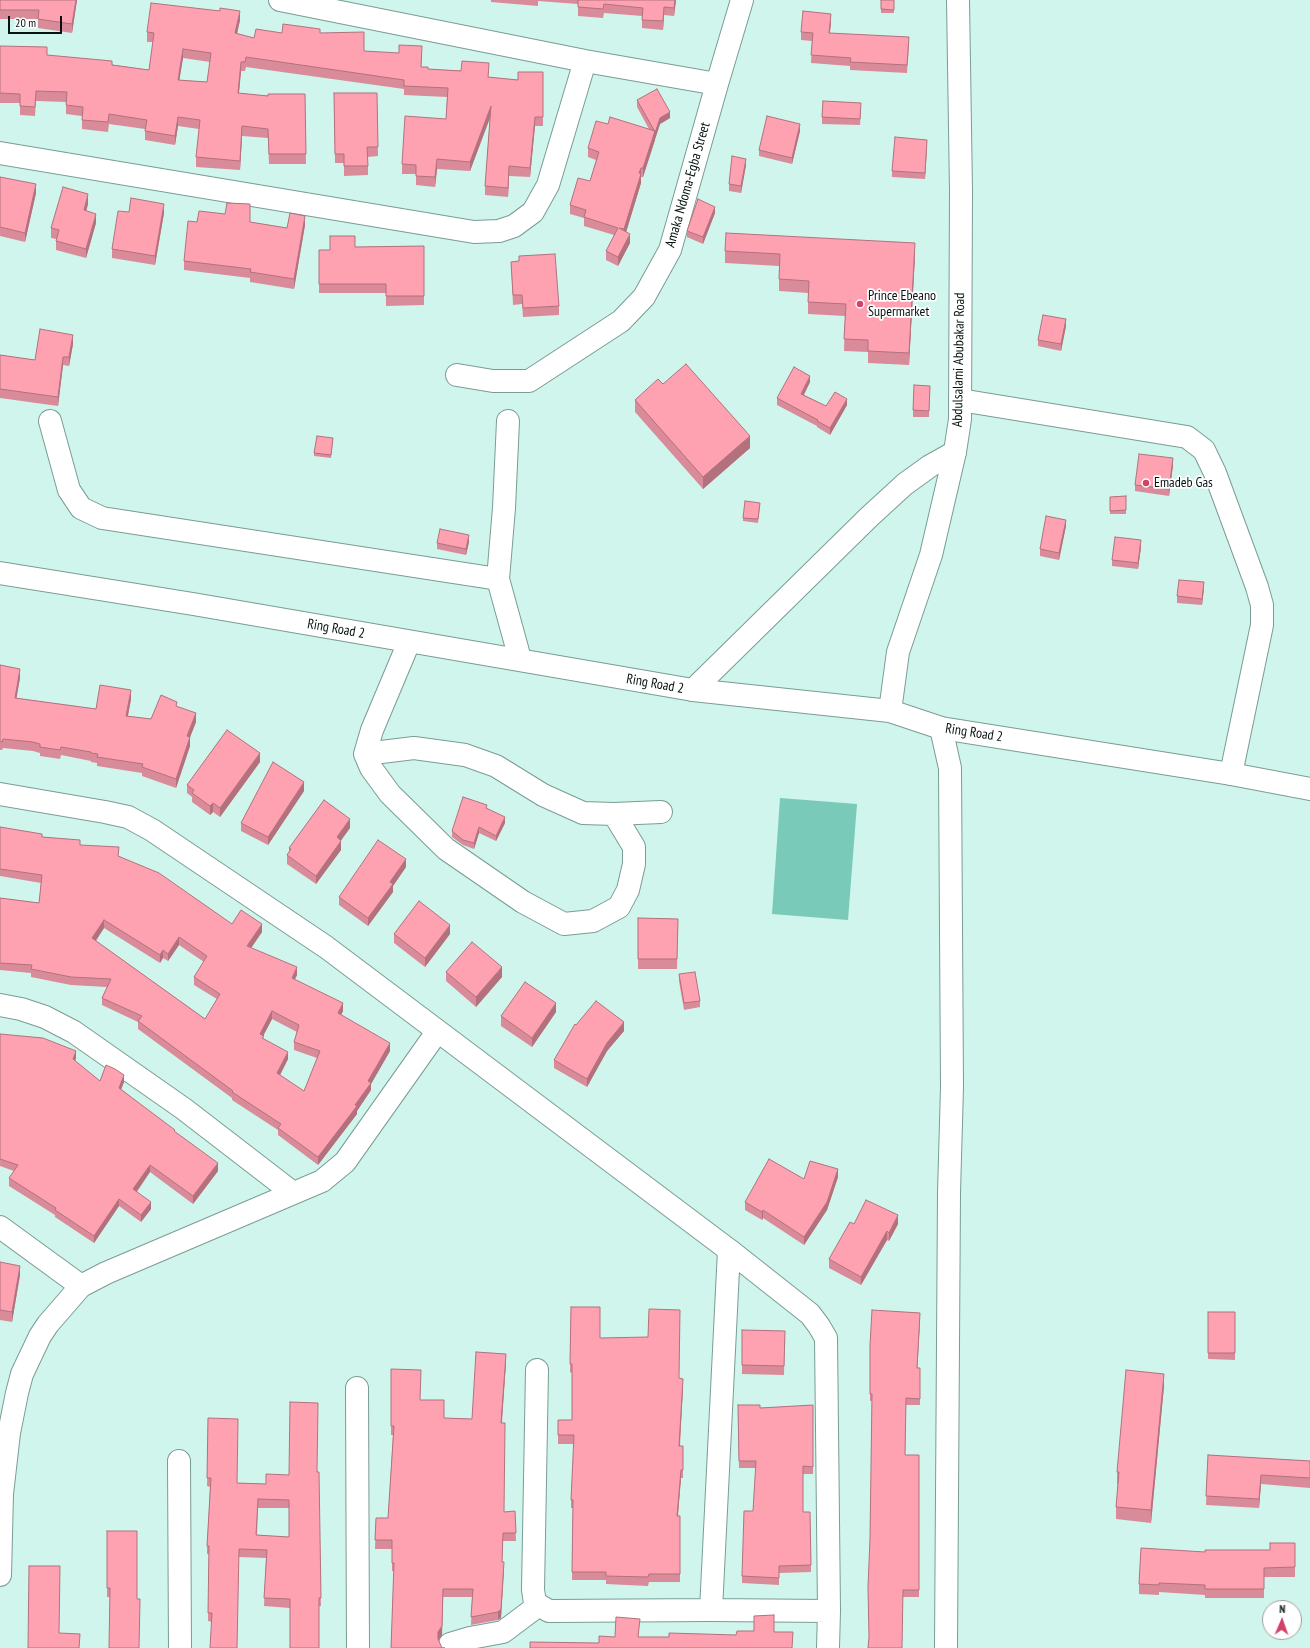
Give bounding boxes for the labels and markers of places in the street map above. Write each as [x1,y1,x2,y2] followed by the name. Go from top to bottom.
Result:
[868,288,936,320] place label: Prince Ebeano Supermarket
[855,299,865,309] marker: Prince Ebeano Supermarket
[1154,475,1213,491] place label: Emadeb Gas
[1141,478,1151,488] marker: Emadeb Gas

